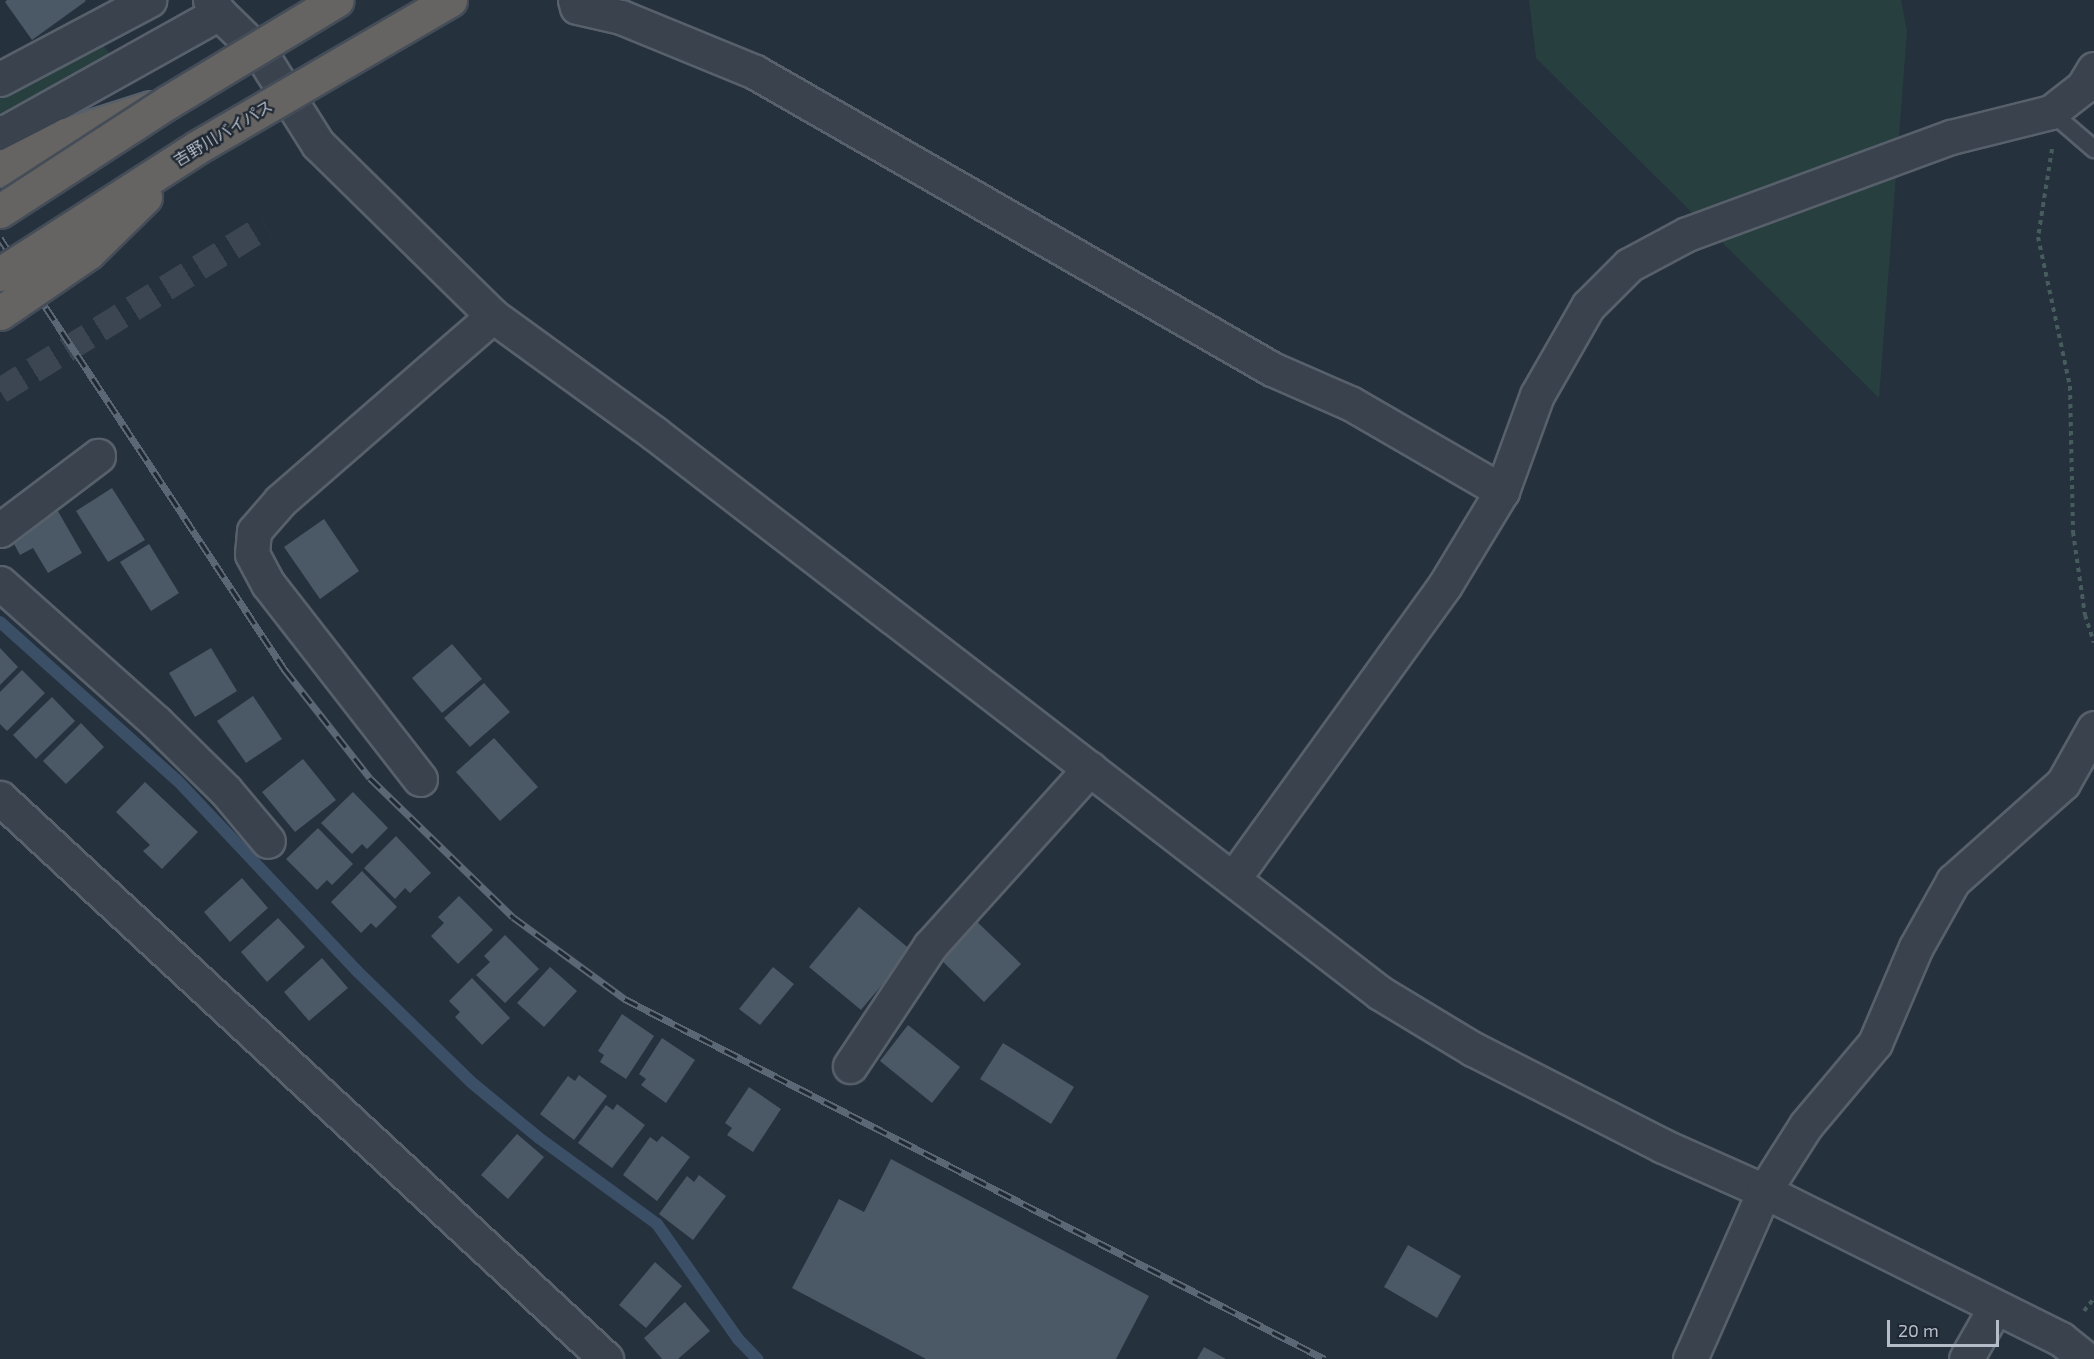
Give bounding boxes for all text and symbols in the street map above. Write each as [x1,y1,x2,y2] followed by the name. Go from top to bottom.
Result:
[170,96,276,170] street label: 吉野川バイパス
[1890,1308,2002,1346] scale bar
[1898,1319,1939,1341] text: 20 m

